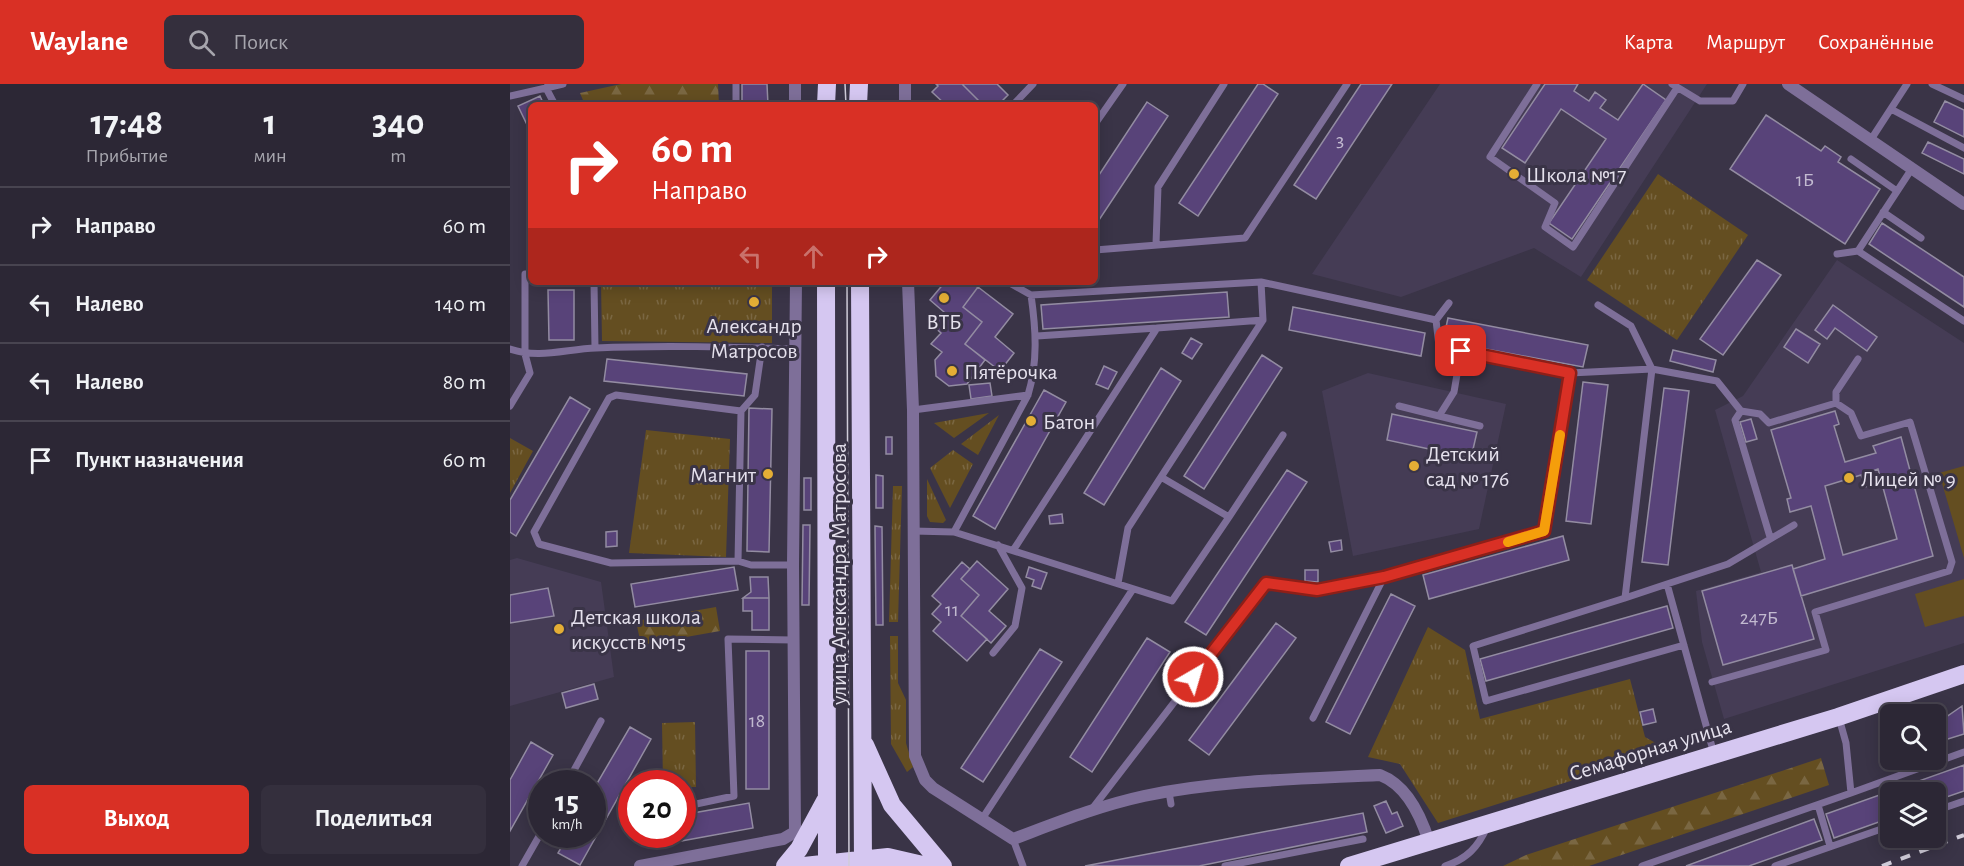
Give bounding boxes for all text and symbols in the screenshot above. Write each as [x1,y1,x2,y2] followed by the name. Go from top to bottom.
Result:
[164,15,584,69] search box
[185,26,218,59] icon: search
[30,28,128,56] text: Waylane
[233,31,288,53] text: Поиск
[1624,32,1673,53] text: Карта
[1706,32,1785,53] text: Маршрут
[1818,32,1934,53] text: Сохранённые
[90,105,163,141] text: 17:48
[264,105,276,141] text: 1
[372,105,424,141] text: 340
[552,126,630,204] icon: right
[651,128,733,170] text: 60 m
[1336,130,1344,150] house number: 3
[85,146,168,166] text: Прибытие
[253,146,287,166] text: мин
[390,146,406,166] text: m
[1526,164,1626,186] place label: Школа №17
[1507,167,1521,181] marker: Школа №17
[1796,170,1814,190] house number: 1Б
[651,177,747,204] text: Направо
[24,210,57,243] icon: right
[75,215,156,237] text: Направо
[443,215,486,237] text: 60 m
[734,240,767,273] icon: left
[797,240,830,273] icon: ahead
[860,240,893,273] icon: right
[24,288,57,321] icon: left
[937,291,951,305] marker: ВТБ
[75,293,144,315] text: Налево
[435,293,486,315] text: 140 m
[747,295,761,309] marker: Александр Матросов
[926,311,962,333] place label: ВТБ
[706,315,802,362] place label: Александр Матросов
[1435,325,1486,376] pin
[1444,334,1477,367] icon: arrive
[964,361,1058,383] place label: Пятёрочка
[945,364,959,378] marker: Пятёрочка
[24,366,57,399] icon: left
[75,371,144,393] text: Налево
[443,371,486,393] text: 80 m
[1043,411,1095,433] place label: Батон
[1024,414,1038,428] marker: Батон
[828,443,850,706] street label: улица Александра Матросова
[1426,443,1509,490] place label: Детский сад № 176
[24,444,57,477] icon: arrive
[75,449,244,471] text: Пункт назначения
[443,449,486,471] text: 60 m
[1407,459,1421,473] marker: Детский сад № 176
[690,464,757,486] place label: Магнит
[761,467,775,481] marker: Магнит
[1861,468,1956,490] place label: Лицей № 9
[1842,471,1856,485] marker: Лицей № 9
[945,600,959,620] house number: 11
[571,606,701,653] place label: Детская школа искусств №15
[1740,608,1778,628] house number: 247Б
[552,622,566,636] marker: Детская школа искусств №15
[1161,645,1225,709] position arrow
[1880,704,1946,848] map controls
[1880,704,1946,770] button: search
[749,711,765,731] house number: 18
[1567,715,1734,785] street label: Семафорная улица
[618,770,696,848] speed limit sign: 20
[1880,782,1946,848] button: layers
[24,785,249,854] button: Выход
[261,785,486,854] button: Поделиться
[555,787,579,817] text: 15
[552,817,582,832] text: km/h

